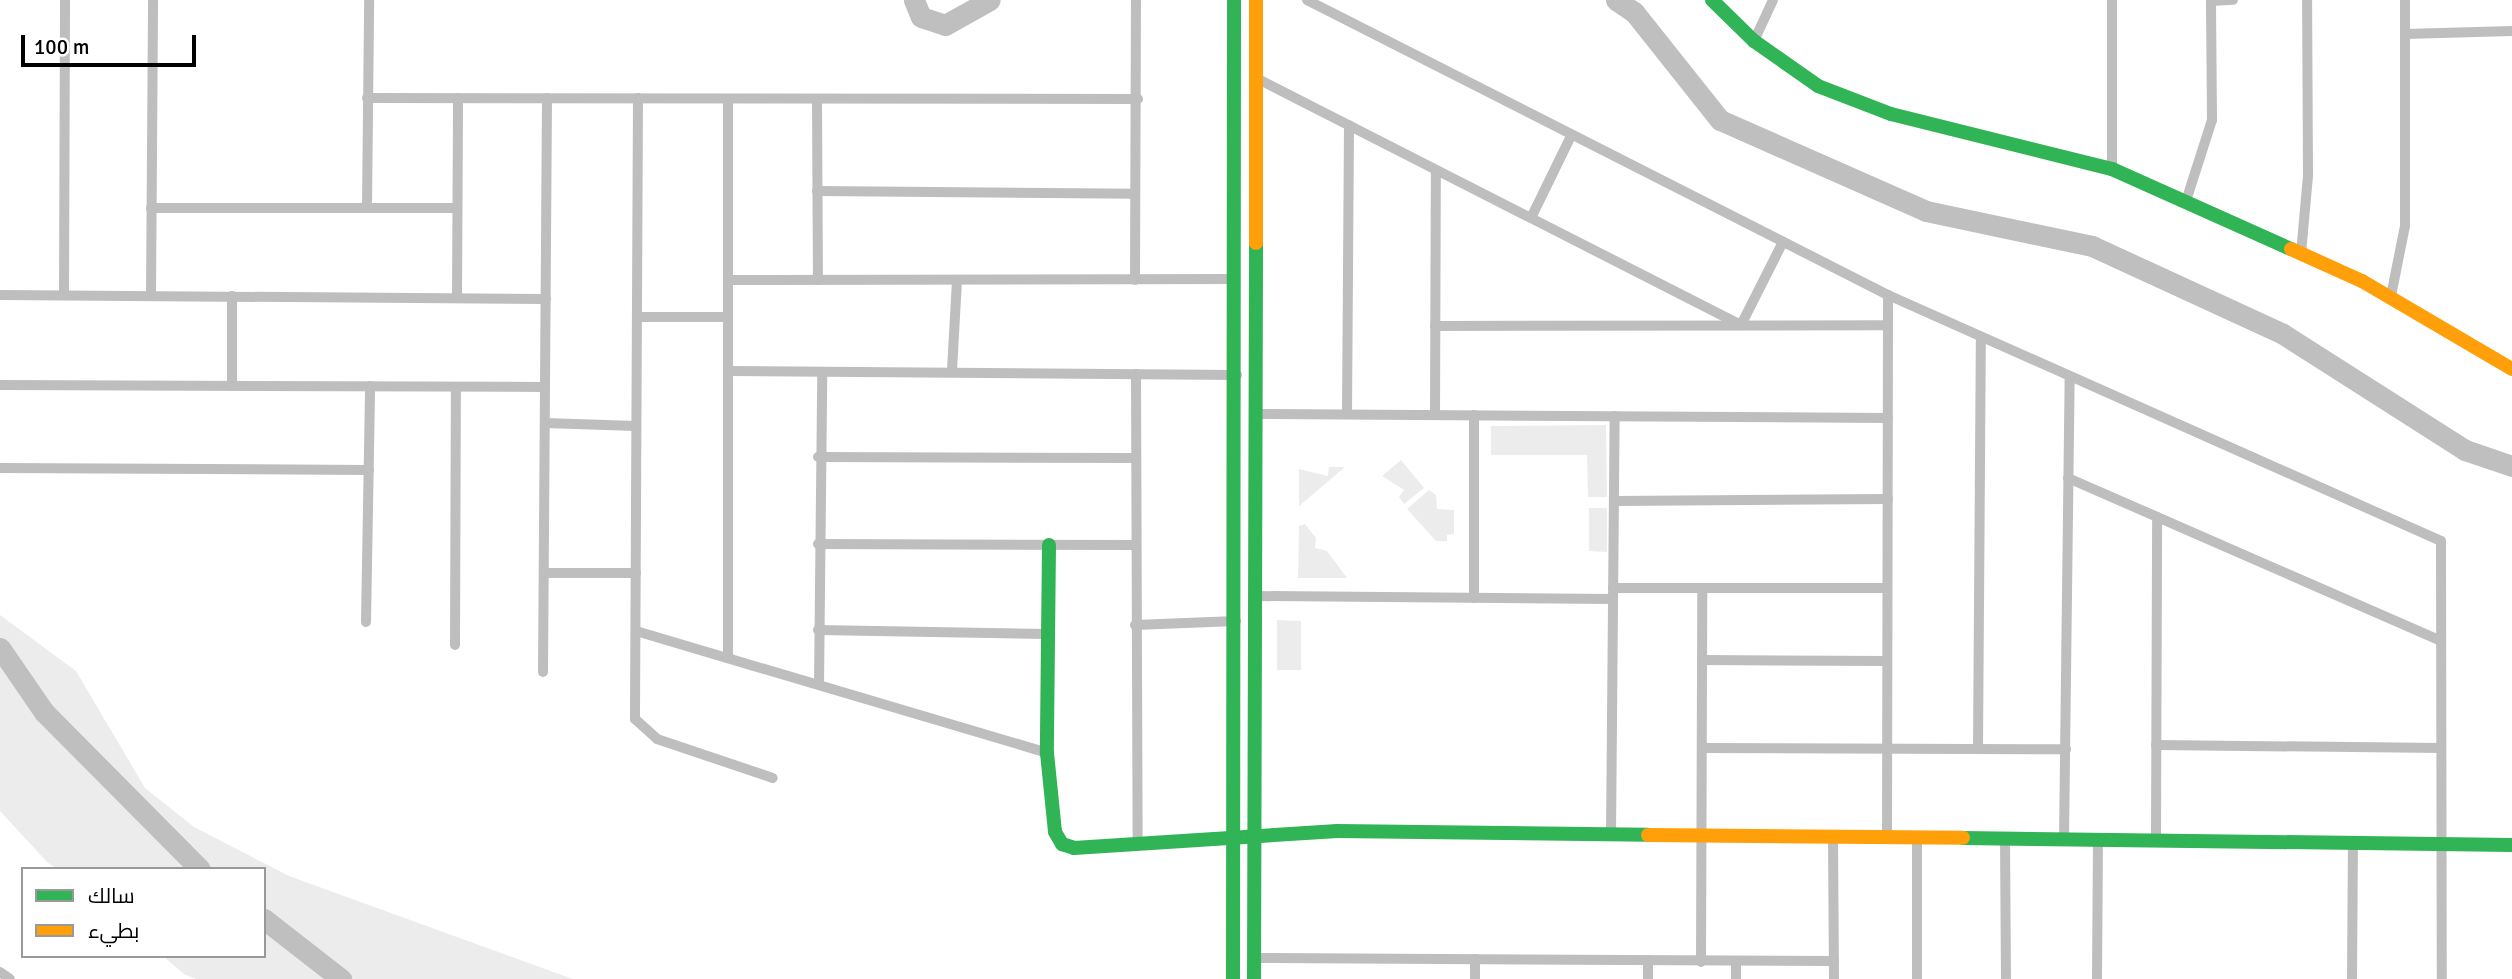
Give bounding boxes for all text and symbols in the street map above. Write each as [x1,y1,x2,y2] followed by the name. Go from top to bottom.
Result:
[24,21,200,65] scale bar
[34,34,89,60] text: 100 m
[21,867,266,958] legend
[88,883,135,909] text: سالك
[88,918,139,944] text: بطيء

